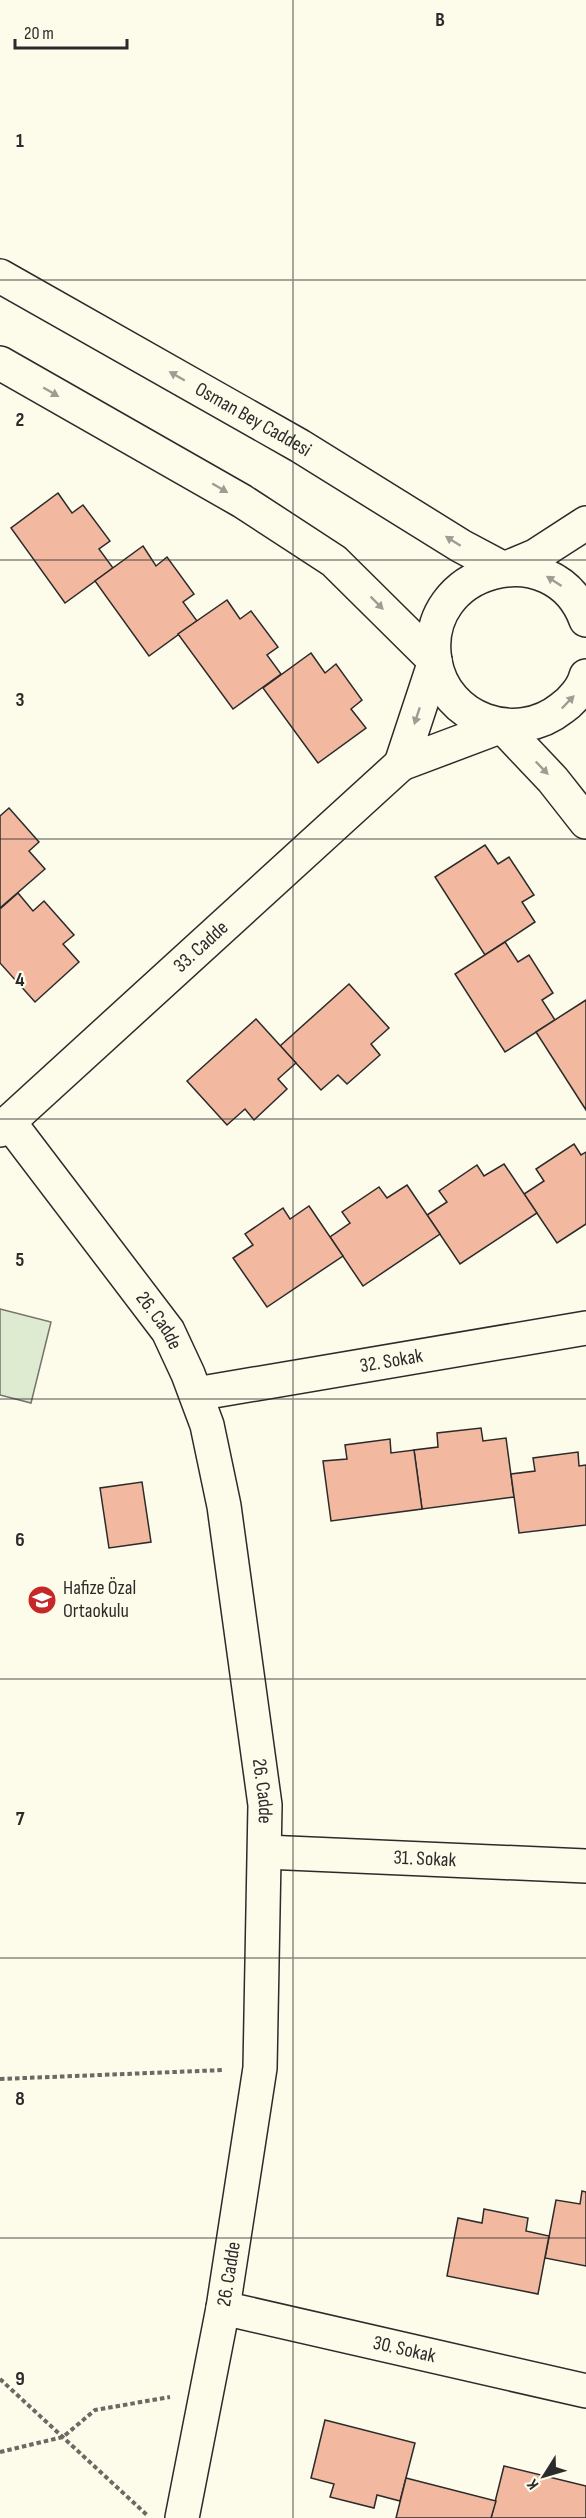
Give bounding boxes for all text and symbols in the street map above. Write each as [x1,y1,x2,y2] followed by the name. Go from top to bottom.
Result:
[435,8,445,32] text: B
[15,12,128,50] scale bar
[24,23,54,44] text: 20 m
[16,129,24,153] text: 1
[169,371,185,382] one-way arrow
[191,377,316,462] street label: Osman Bey Caddesi
[43,387,60,397] one-way arrow
[16,408,24,432] text: 2
[212,483,228,494] one-way arrow
[445,535,461,546] one-way arrow
[545,576,562,587] one-way arrow
[369,596,383,610] one-way arrow
[16,688,25,712] text: 3
[561,695,575,709] one-way arrow
[412,707,421,725] one-way arrow
[535,761,549,775] one-way arrow
[169,916,233,978] street label: 33. Cadde
[15,968,25,992] text: 4
[16,1248,25,1272] text: 5
[130,1287,187,1353] street label: 26. Cadde
[358,1344,425,1378] street label: 32. Sokak
[15,1528,25,1552] text: 6
[63,1576,136,1623] place label: Hafize Özal Ortaokulu
[26,1584,58,1616] school or university icon: Hafize Özal Ortaokulu
[247,1757,277,1824] street label: 26. Cadde
[16,1807,25,1831] text: 7
[393,1846,457,1872] street label: 31. Sokak
[15,2087,25,2111] text: 8
[212,2240,246,2308] street label: 26. Cadde
[371,2331,438,2368] street label: 30. Sokak
[15,2367,25,2391] text: 9
[514,2446,574,2506] north arrow
[523,2475,543,2493] text: K

